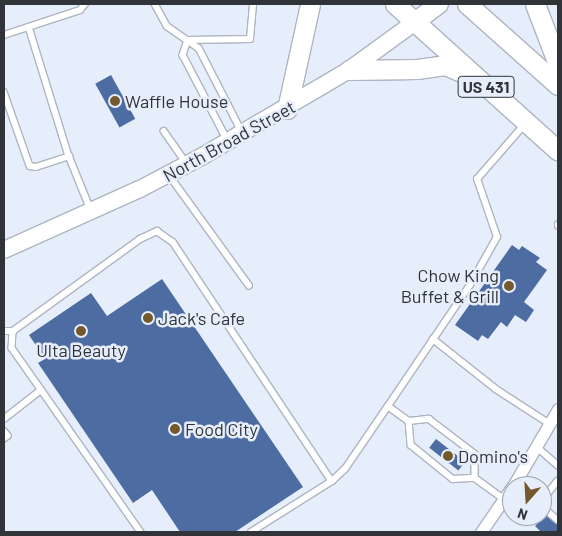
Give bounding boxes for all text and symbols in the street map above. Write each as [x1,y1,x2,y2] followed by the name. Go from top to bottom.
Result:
[457,74,515,100] road number: US 431
[125,90,228,112] place label: Waffle House
[109,95,121,107] marker: Waffle House
[159,96,299,186] street label: North Broad Street
[401,265,499,308] place label: Chow King Buffet & Grill
[503,280,515,292] marker: Chow King Buffet & Grill
[158,307,245,329] place label: Jack's Cafe
[142,312,154,324] marker: Jack's Cafe
[75,325,87,337] marker: Ulta Beauty
[36,339,126,361] place label: Ulta Beauty
[185,418,258,440] place label: Food City
[169,423,181,435] marker: Food City
[458,445,528,467] place label: Domino's
[442,450,454,462] marker: Domino's
[502,476,552,526] north arrow
[515,505,529,524] text: N

